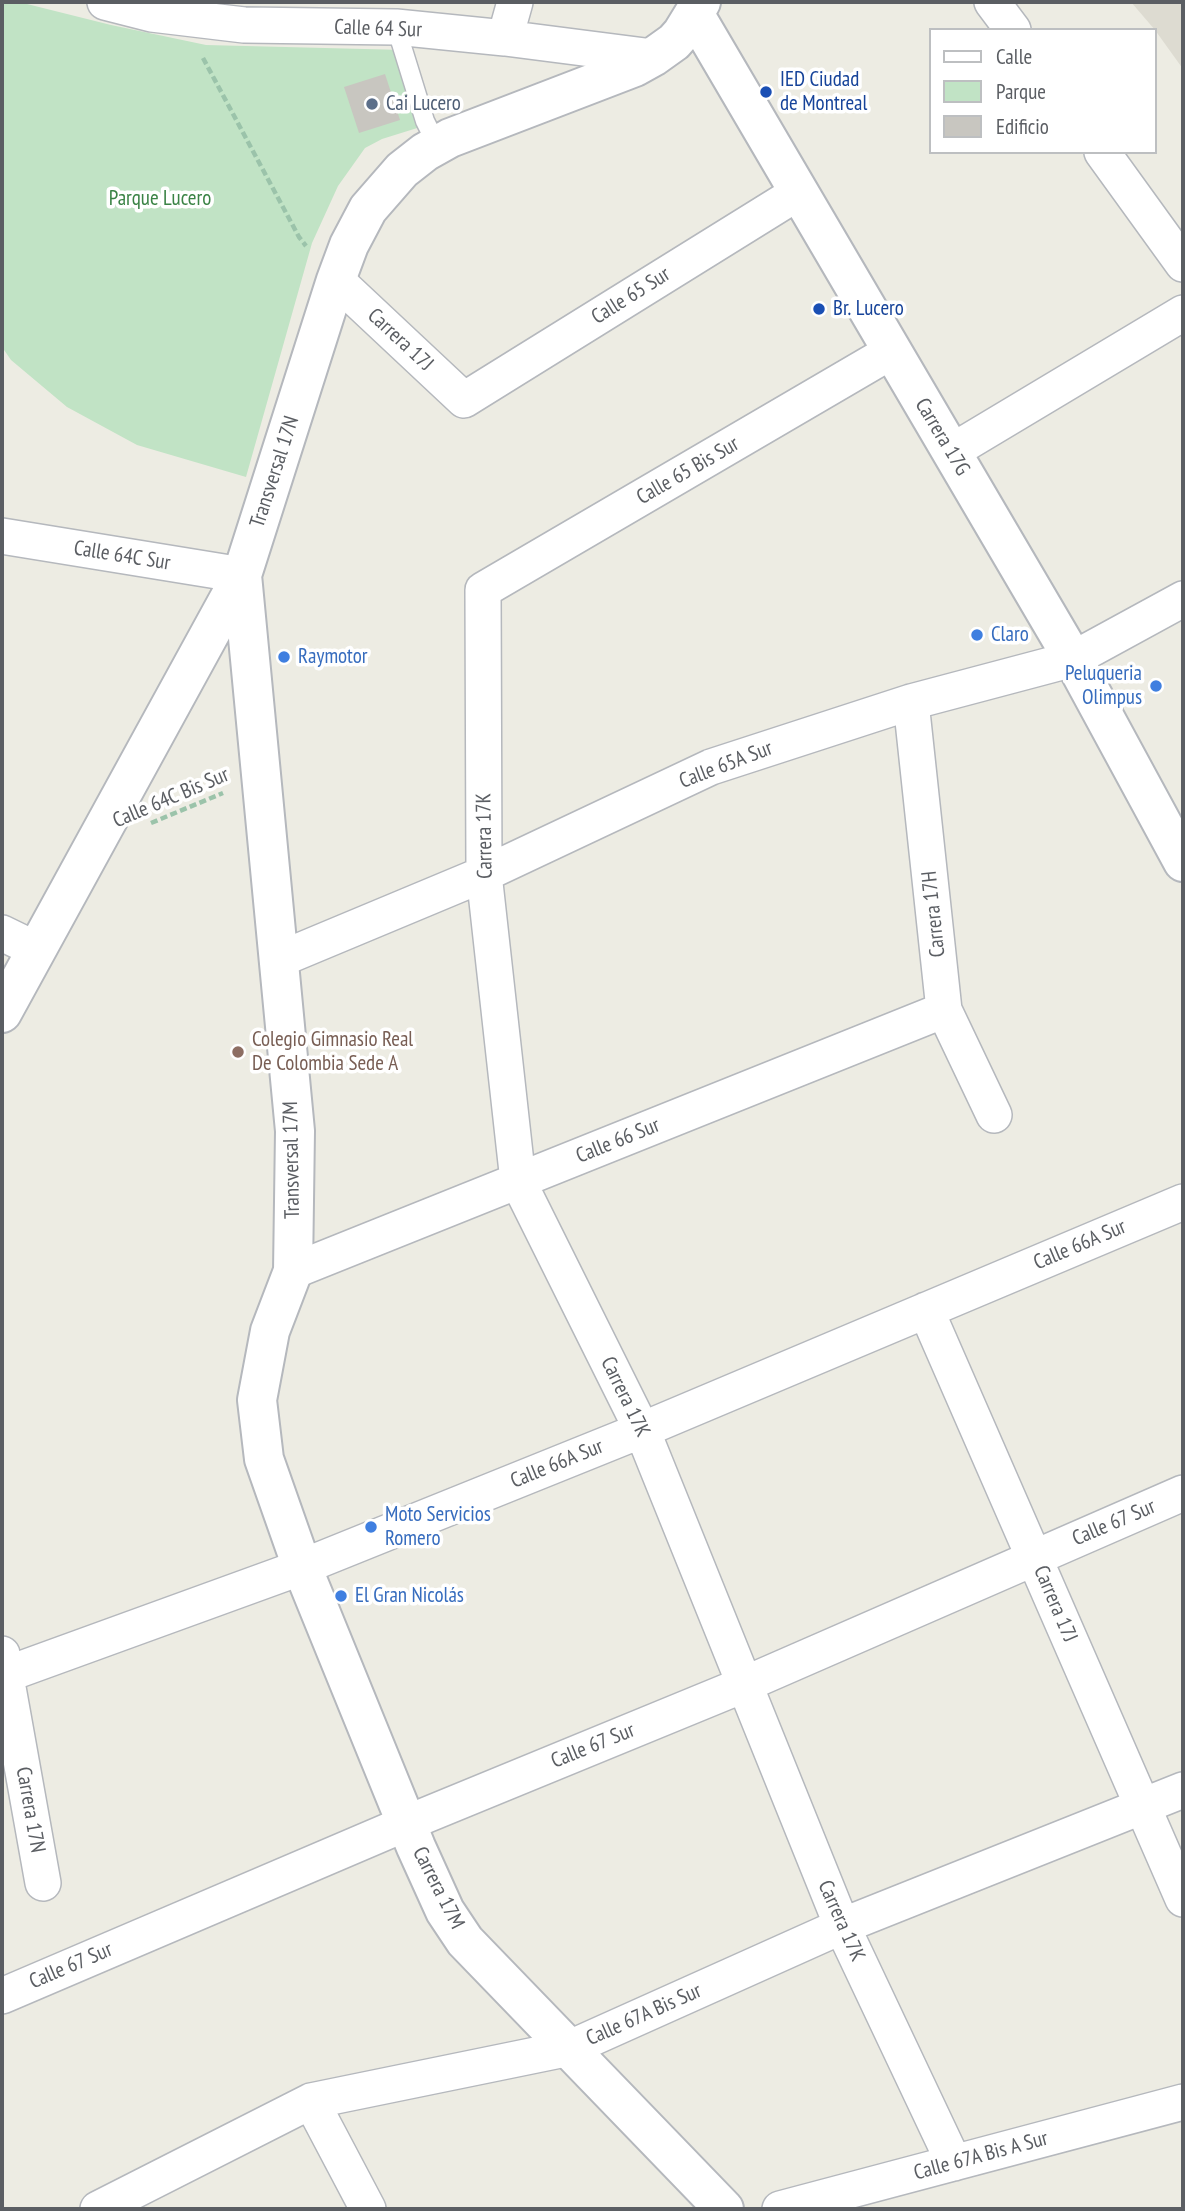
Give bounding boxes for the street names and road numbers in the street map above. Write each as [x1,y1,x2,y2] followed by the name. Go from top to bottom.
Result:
[334,15,422,43] street label: Calle 64 Sur
[587,262,675,330] street label: Calle 65 Sur
[362,303,438,377] street label: Carrera 17J
[909,394,975,480] street label: Carrera 17G
[245,413,305,531] street label: Transversal 17N
[632,432,744,510] street label: Calle 65 Bis Sur
[72,536,172,576] street label: Calle 64C Sur
[676,736,776,794] street label: Calle 65A Sur
[109,762,233,834] street label: Calle 64C Bis Sur
[472,793,498,879] street label: Carrera 17K
[917,870,951,958] street label: Carrera 17H
[278,1101,306,1219] street label: Transversal 17M
[573,1113,663,1169] street label: Calle 66 Sur
[1030,1214,1130,1276] street label: Calle 66A Sur
[595,1353,655,1441] street label: Carrera 17K
[507,1434,607,1494] street label: Calle 66A Sur
[1069,1494,1159,1552] street label: Calle 67 Sur
[1028,1562,1082,1646] street label: Carrera 17J
[548,1718,638,1774] street label: Calle 67 Sur
[10,1765,50,1855] street label: Carrera 17N
[407,1843,469,1933] street label: Carrera 17M
[812,1877,870,1965] street label: Carrera 17K
[26,1937,116,1995] street label: Calle 67 Sur
[582,1978,706,2052] street label: Calle 67A Bis Sur
[911,2126,1051,2186] street label: Calle 67A Bis A Sur

